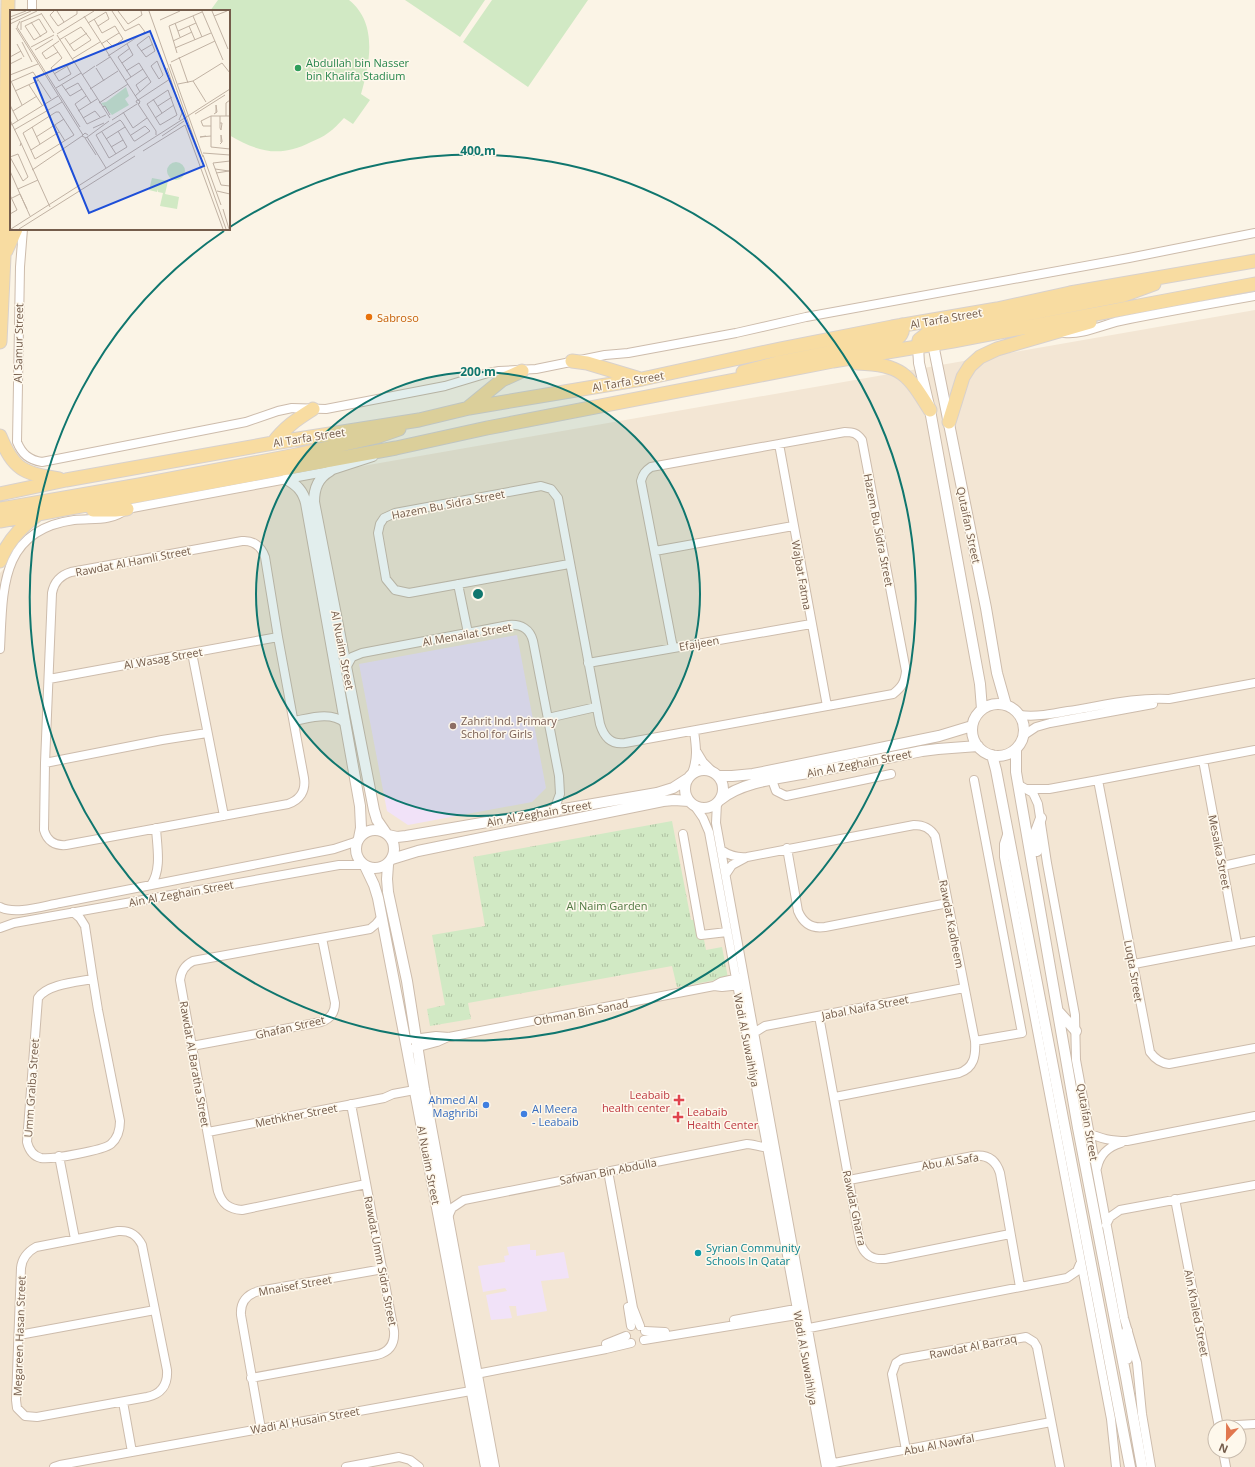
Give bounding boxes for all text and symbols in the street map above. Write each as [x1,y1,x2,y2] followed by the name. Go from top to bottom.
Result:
[10,10,230,230] inset map
[306,55,410,83] place label: Abdullah bin Nasser bin Khalifa Stadium
[293,63,303,73] marker: Abdullah bin Nasser bin Khalifa Stadium
[460,142,496,159] text: 400 m
[10,303,26,383] street label: Al Samur Street
[909,304,983,332] street label: Al Tarfa Street
[377,310,419,325] place label: Sabroso
[364,312,374,322] marker: Sabroso
[460,363,496,380] text: 200 m
[591,367,665,395] street label: Al Tarfa Street
[272,424,346,450] street label: Al Tarfa Street
[861,472,897,588] street label: Hazem Bu Sidra Street
[954,485,984,565] street label: Qutaifan Street
[390,486,506,522] street label: Hazem Bu Sidra Street
[788,539,816,611] street label: Wajbat Fatma
[74,542,192,580] street label: Rawdat Al Hamli Street
[471,587,485,601] centre of rings
[328,609,358,691] street label: Al Nuaim Street
[421,619,513,649] street label: Al Menailat Street
[678,632,720,654] street label: Efaijeen
[122,644,204,672] street label: Al Wasag Street
[461,713,557,741] place label: Zahrit Ind. Primary Schol for Girls
[448,721,458,731] marker: Zahrit Ind. Primary Schol for Girls
[805,745,913,781] street label: Ain Al Zeghain Street
[485,796,593,830] street label: Ain Al Zeghain Street
[1205,813,1235,891] street label: Mesaika Street
[127,876,235,910] street label: Ain Al Zeghain Street
[936,878,968,970] street label: Rawdat Kadheem
[566,898,648,913] park label: Al Naim Garden
[1121,939,1147,1003] street label: Luqta Street
[819,991,910,1023] street label: Jabal Naifa Street
[731,992,763,1088] street label: Wadi Al Suwaihliya
[532,995,630,1029] street label: Othman Bin Sanad
[177,1000,213,1128] street label: Rawdat Al Baratha Street
[254,1012,326,1042] street label: Ghafan Street
[20,1038,42,1138] street label: Umm Graiba Street
[1074,1082,1102,1162] street label: Qutaifan Street
[602,1087,671,1115] place label: Leabaib health center
[429,1092,478,1120] place label: Ahmed Al Maghribi
[673,1094,685,1106] marker: Leabaib health center
[254,1100,338,1130] street label: Methkher Street
[481,1100,491,1110] marker: Ahmed Al Maghribi
[532,1101,579,1129] place label: Al Meera - Leabaib
[687,1104,759,1132] place label: Leabaib Health Center
[519,1109,529,1119] marker: Al Meera - Leabaib
[672,1111,684,1123] marker: Leabaib Health Center
[414,1124,444,1206] street label: Al Nuaim Street
[920,1149,980,1173] street label: Abu Al Safa
[558,1154,658,1188] street label: Safwan Bin Abdulla
[840,1169,870,1247] street label: Rawdat Gharra
[361,1195,401,1327] street label: Rawdat Umm Sidra Street
[706,1240,801,1268] place label: Syrian Community Schools In Qatar
[693,1248,703,1258] marker: Syrian Community Schools In Qatar
[1181,1268,1213,1358] street label: Ain Khaled Street
[257,1271,333,1299] street label: Mnaisef Street
[9,1275,29,1396] street label: Megareen Hasan Street
[790,1310,822,1406] street label: Wadi Al Suwaihliya
[928,1330,1018,1362] street label: Rawdat Al Barraq
[249,1403,361,1437] street label: Wadi Al Husain Street
[1207,1419,1247,1459] north arrow
[903,1430,975,1458] street label: Abu Al Nawfal
[1216,1440,1230,1457] text: N

